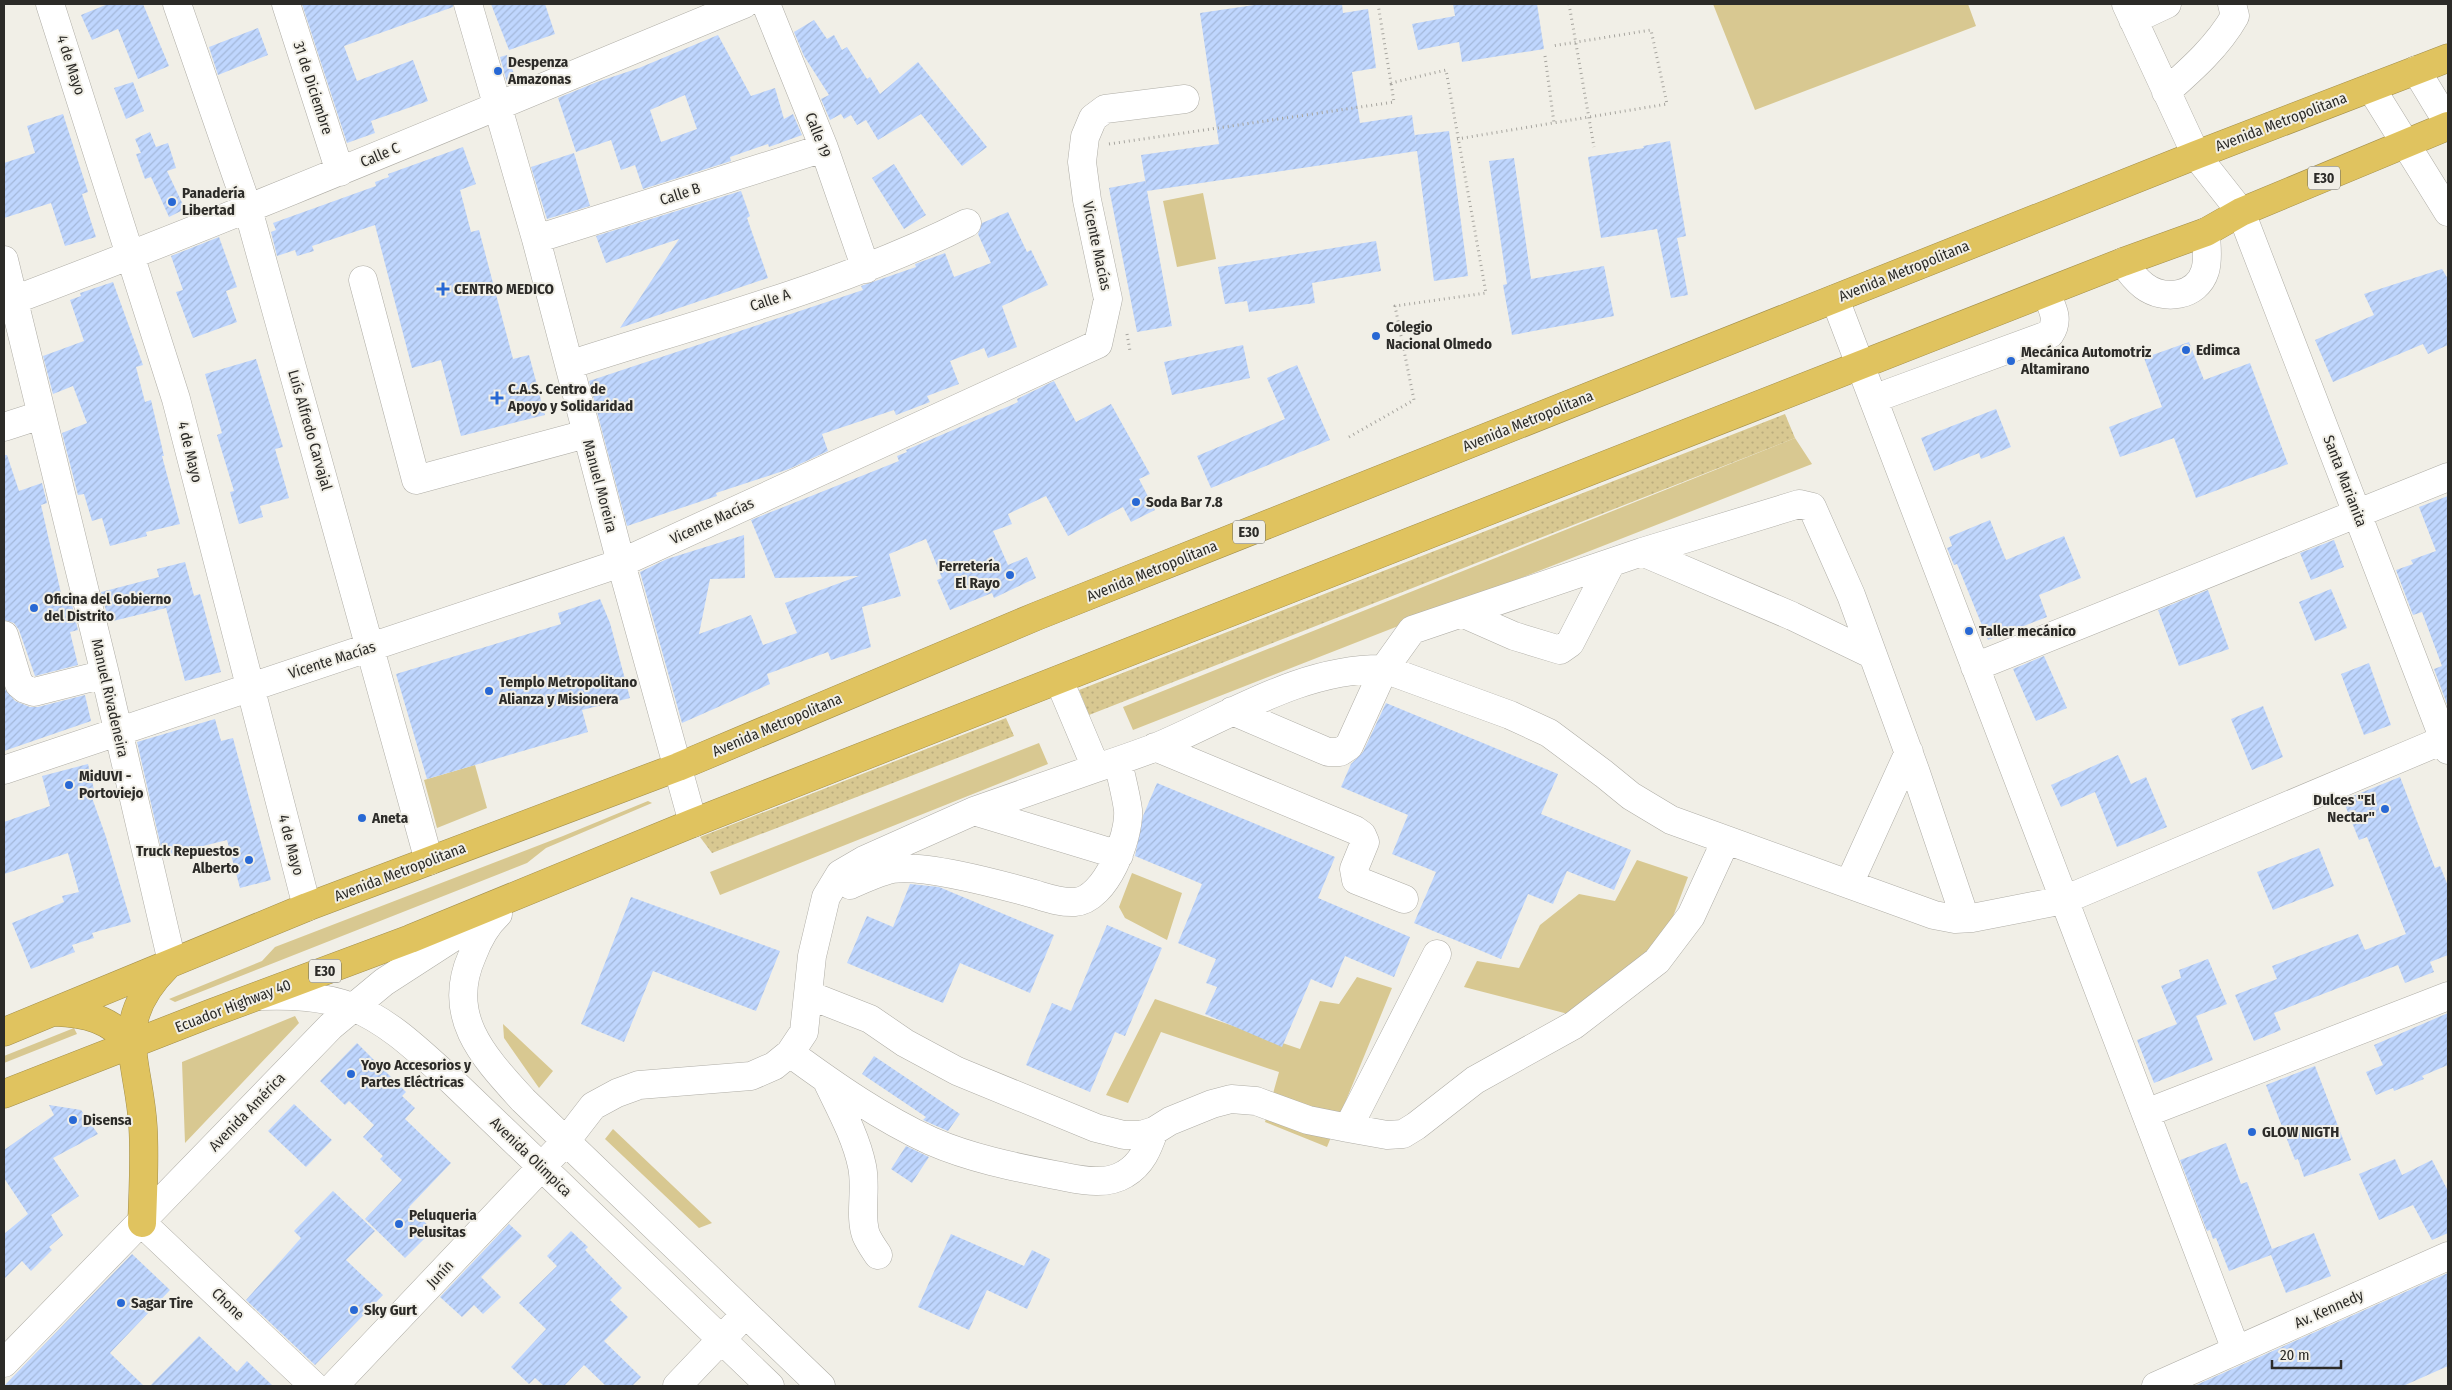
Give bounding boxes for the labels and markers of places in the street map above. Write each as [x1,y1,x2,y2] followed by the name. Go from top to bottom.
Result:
[507,53,571,88] place label: Despenza Amazonas
[492,65,504,77] marker: Despenza Amazonas
[182,184,245,219] place label: Panadería Libertad
[166,196,178,208] marker: Panadería Libertad
[454,280,554,298] place label: CENTRO MEDICO
[436,282,450,296] marker: CENTRO MEDICO
[1386,318,1492,353] place label: Colegio Nacional Olmedo
[1370,330,1382,342] marker: Colegio Nacional Olmedo
[2196,341,2241,359] place label: Edimca
[2020,343,2152,378] place label: Mecánica Automotriz Altamirano
[2180,344,2192,356] marker: Edimca
[2005,355,2017,367] marker: Mecánica Automotriz Altamirano
[507,380,633,415] place label: C.A.S. Centro de Apoyo y Solidaridad
[490,391,504,405] marker: C.A.S. Centro de Apoyo y Solidaridad
[1146,493,1223,511] place label: Soda Bar 7.8
[1130,496,1142,508] marker: Soda Bar 7.8
[939,557,1001,592] place label: Ferretería El Rayo
[1004,569,1016,581] marker: Ferretería El Rayo
[44,590,171,625] place label: Oficina del Gobierno del Distrito
[28,602,40,614] marker: Oficina del Gobierno del Distrito
[1979,622,2076,640] place label: Taller mecánico
[1963,625,1975,637] marker: Taller mecánico
[498,673,637,708] place label: Templo Metropolitano Alianza y Misionera
[483,685,495,697] marker: Templo Metropolitano Alianza y Misionera
[79,767,144,802] place label: MidUVI - Portoviejo
[63,779,75,791] marker: MidUVI - Portoviejo
[2313,791,2376,826] place label: Dulces "El Nectar"
[2379,803,2391,815] marker: Dulces "El Nectar"
[371,809,409,827] place label: Aneta
[356,812,368,824] marker: Aneta
[136,842,239,877] place label: Truck Repuestos Alberto
[243,854,255,866] marker: Truck Repuestos Alberto
[360,1056,472,1091] place label: Yoyo Accesorios y Partes Eléctricas
[345,1068,357,1080] marker: Yoyo Accesorios y Partes Eléctricas
[83,1111,132,1129] place label: Disensa
[67,1114,79,1126] marker: Disensa
[2262,1123,2339,1141] place label: GLOW NIGTH
[2246,1126,2258,1138] marker: GLOW NIGTH
[409,1206,477,1241] place label: Peluqueria Pelusitas
[393,1218,405,1230] marker: Peluqueria Pelusitas
[131,1294,194,1312] place label: Sagar Tire
[115,1297,127,1309] marker: Sagar Tire
[364,1301,418,1319] place label: Sky Gurt
[348,1304,360,1316] marker: Sky Gurt

